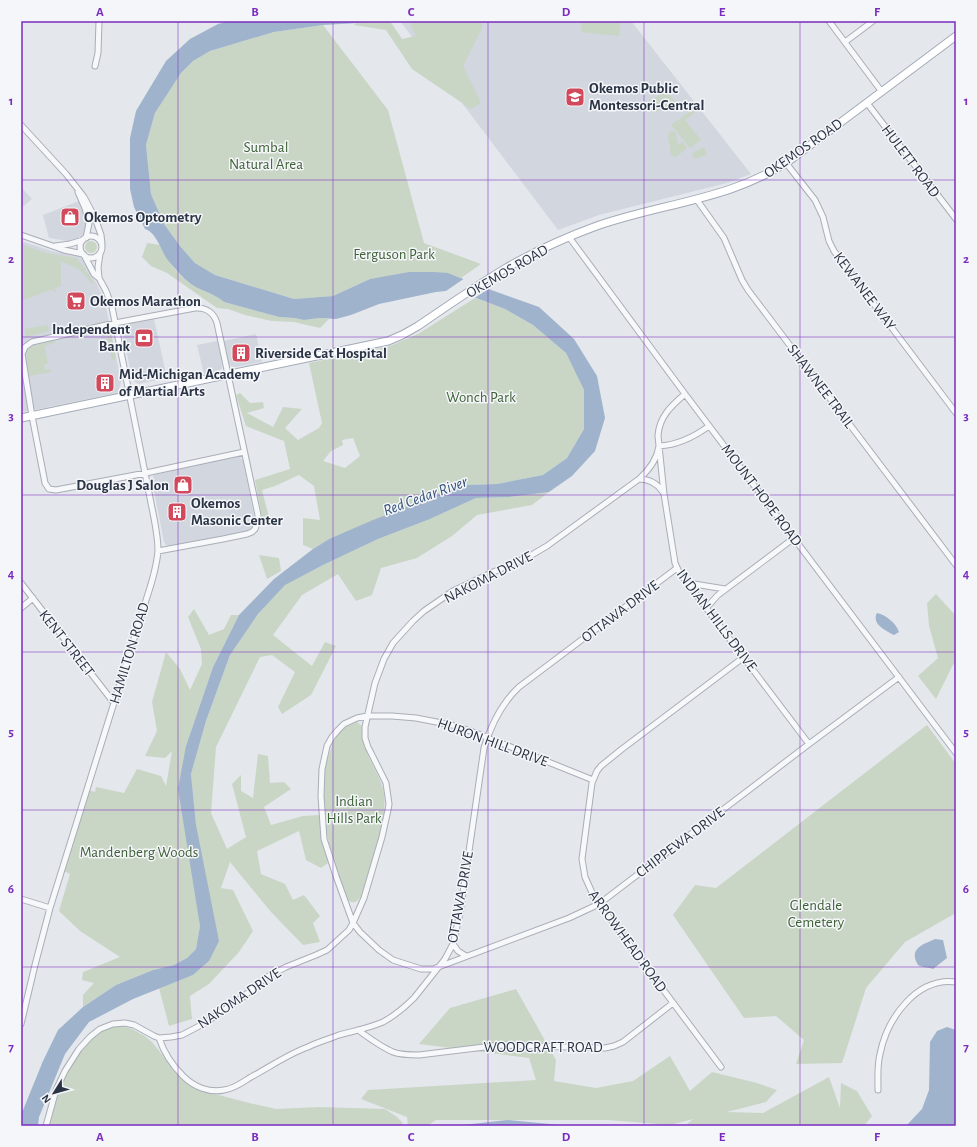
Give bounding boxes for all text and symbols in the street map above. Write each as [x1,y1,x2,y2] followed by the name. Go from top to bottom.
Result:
[96,6,104,19] text: A
[251,6,259,19] text: B
[408,6,415,19] text: C
[562,6,571,19] text: D
[719,6,726,19] text: E
[874,6,881,19] text: F
[589,81,704,113] place label: Okemos Public Montessori-Central
[564,86,586,108] school or university icon: Okemos Public Montessori-Central
[9,95,13,108] text: 1
[964,95,968,108] text: 1
[761,116,845,181] street label: OKEMOS ROAD
[879,122,943,200] street label: HULETT ROAD
[229,140,303,172] park label: Sumbal Natural Area
[59,206,81,228] shop icon: Okemos Optometry
[84,210,202,225] place label: Okemos Optometry
[464,242,551,301] street label: OKEMOS ROAD
[353,247,435,262] park label: Ferguson Park
[831,250,899,333] street label: KEWANEE WAY
[8,253,14,266] text: 2
[963,253,969,266] text: 2
[65,290,87,312] supermarket icon: Okemos Marathon
[90,294,201,309] place label: Okemos Marathon
[52,322,131,354] place label: Independent Bank
[133,327,155,349] bank icon: Independent Bank
[230,342,252,364] building icon: Riverside Cat Hospital
[784,342,857,432] street label: SHAWNEE TRAIL
[255,346,387,361] place label: Riverside Cat Hospital
[119,367,260,399] place label: Mid-Michigan Academy of Martial Arts
[94,372,116,394] building icon: Mid-Michigan Academy of Martial Arts
[446,390,516,405] park label: Wonch Park
[8,410,14,423] text: 3
[963,410,969,423] text: 3
[718,441,805,549] street label: MOUNT HOPE ROAD
[381,473,470,519] water label: Red Cedar River
[172,474,194,496] shop icon: Douglas J Salon
[76,478,169,493] place label: Douglas J Salon
[191,496,284,528] place label: Okemos Masonic Center
[166,501,188,523] building icon: Okemos Masonic Center
[442,549,535,606] street label: NAKOMA DRIVE
[674,567,760,674] street label: INDIAN HILLS DRIVE
[8,568,15,581] text: 4
[963,568,970,581] text: 4
[579,577,662,645] street label: OTTAWA DRIVE
[107,600,152,706] street label: HAMILTON ROAD
[36,607,97,680] street label: KENT STREET
[435,715,550,769] street label: HURON HILL DRIVE
[8,726,14,739] text: 5
[963,726,969,739] text: 5
[326,794,382,826] park label: Indian Hills Park
[633,804,727,880] street label: CHIPPEWA DRIVE
[80,845,198,860] park label: Mandenberg Woods
[445,850,476,944] street label: OTTAWA DRIVE
[8,883,14,896] text: 6
[963,883,969,896] text: 6
[586,888,670,995] street label: ARROWHEAD ROAD
[788,898,845,930] park label: Glendale Cemetery
[195,965,284,1032] street label: NAKOMA DRIVE
[483,1040,603,1055] street label: WOODCRAFT ROAD
[8,1041,14,1054] text: 7
[963,1041,969,1054] text: 7
[34,1073,74,1113] north arrow
[40,1092,53,1105] text: N
[96,1131,104,1144] text: A
[251,1131,259,1144] text: B
[408,1131,415,1144] text: C
[562,1131,571,1144] text: D
[719,1131,726,1144] text: E
[874,1131,881,1144] text: F

